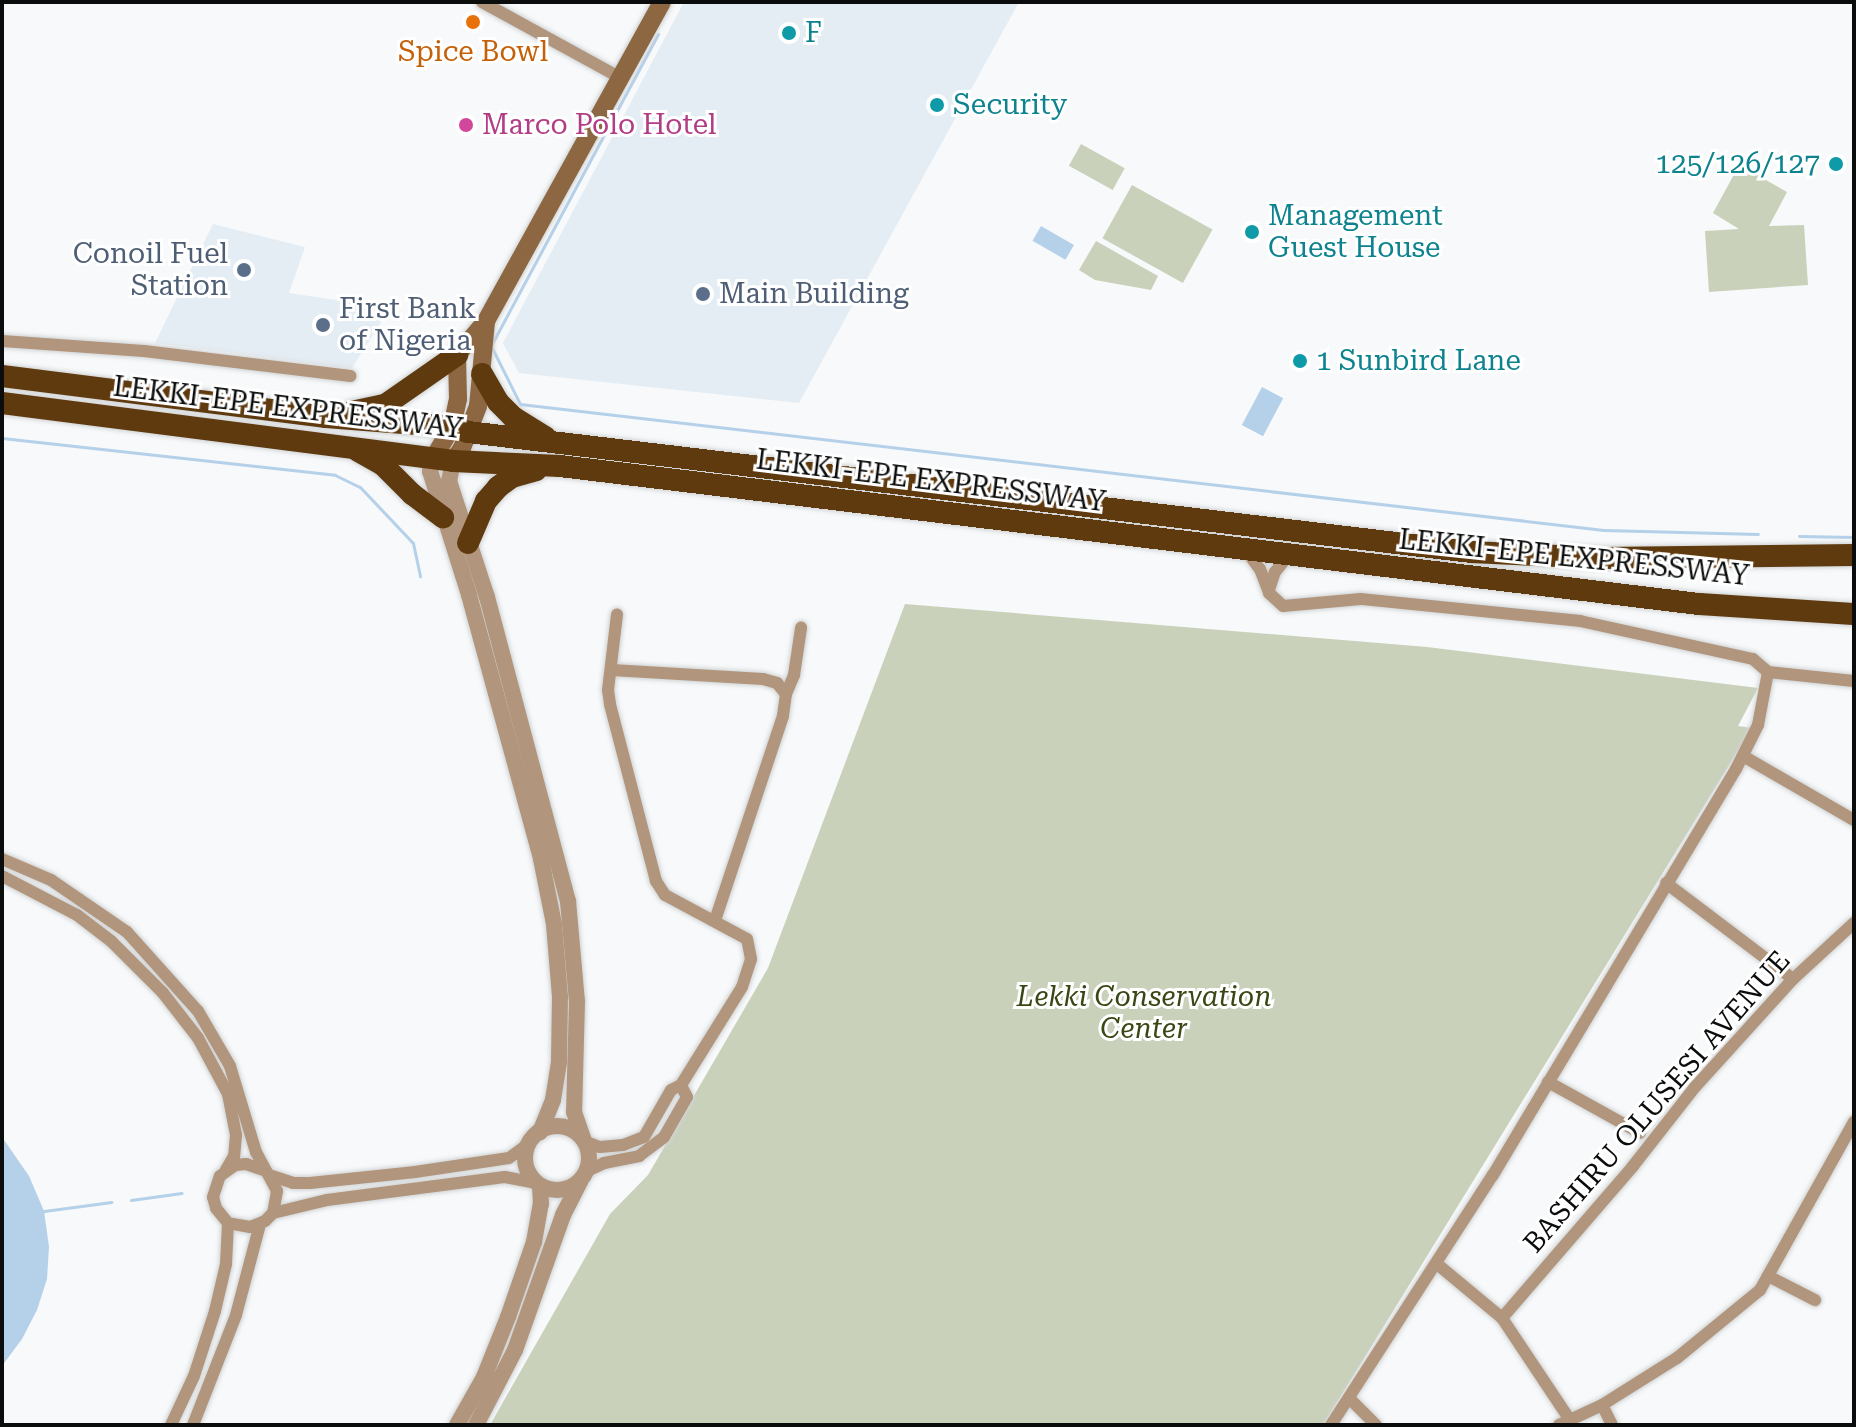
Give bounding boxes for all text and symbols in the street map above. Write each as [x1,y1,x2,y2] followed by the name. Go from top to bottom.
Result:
[464,13,482,31] marker: Spice Bowl
[805,16,822,50] place label: F
[780,24,798,42] marker: F
[398,35,548,69] place label: Spice Bowl
[953,88,1067,122] place label: Security
[928,96,946,114] marker: Security
[482,108,716,142] place label: Marco Polo Hotel
[457,116,475,134] marker: Marco Polo Hotel
[1655,147,1820,181] place label: 125/126/127
[1827,155,1845,173] marker: 125/126/127
[1268,199,1443,265] place label: Management Guest House
[1243,223,1261,241] marker: Management Guest House
[73,237,228,303] place label: Conoil Fuel Station
[235,261,253,279] marker: Conoil Fuel Station
[719,277,909,311] place label: Main Building
[694,285,712,303] marker: Main Building
[339,292,476,358] place label: First Bank of Nigeria
[314,316,332,334] marker: First Bank of Nigeria
[1316,344,1521,378] place label: 1 Sunbird Lane
[1291,352,1309,370] marker: 1 Sunbird Lane
[111,370,465,446] street label: LEKKI-EPE EXPRESSWAY
[754,443,1108,519] street label: LEKKI-EPE EXPRESSWAY
[1397,523,1751,593] street label: LEKKI-EPE EXPRESSWAY
[1517,944,1797,1260] street label: BASHIRU OLUSESI AVENUE
[1017,980,1271,1046] park label: Lekki Conservation Center

